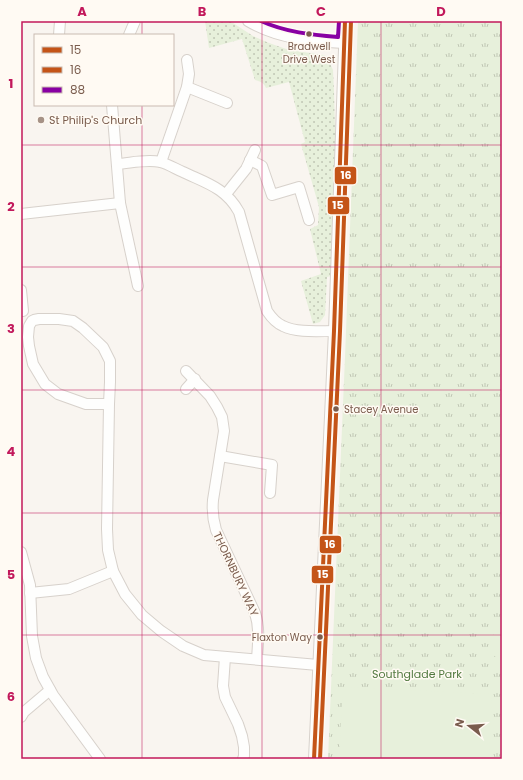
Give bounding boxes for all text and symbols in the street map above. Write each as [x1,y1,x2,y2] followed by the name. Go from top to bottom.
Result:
[77,2,87,21] text: A
[198,2,207,21] text: B
[316,2,326,21] text: C
[436,2,446,21] text: D
[304,29,314,39] marker: Bradwell Drive West
[34,34,174,106] legend
[283,39,336,67] place label: Bradwell Drive West
[70,41,81,58] text: 15
[70,61,81,78] text: 16
[9,74,13,93] text: 1
[70,81,85,98] text: 88
[49,112,142,128] place label: St Philip's Church
[36,115,46,125] marker: St Philip's Church
[334,166,357,185] line badge: 16
[340,167,352,183] text: 16
[327,196,350,215] line badge: 15
[7,197,15,216] text: 2
[332,197,344,213] text: 15
[7,319,15,338] text: 3
[344,402,418,417] place label: Stacey Avenue
[331,404,341,414] marker: Stacey Avenue
[7,442,16,461] text: 4
[209,529,263,619] street label: THORNBURY WAY
[319,535,342,554] line badge: 16
[324,536,336,552] text: 16
[7,565,15,584] text: 5
[311,565,334,584] line badge: 15
[317,566,329,582] text: 15
[252,630,312,645] place label: Flaxton Way
[315,632,325,642] marker: Flaxton Way
[372,666,462,682] park label: Southglade Park
[7,687,15,706] text: 6
[449,706,489,746] north arrow
[451,717,468,729] text: N

